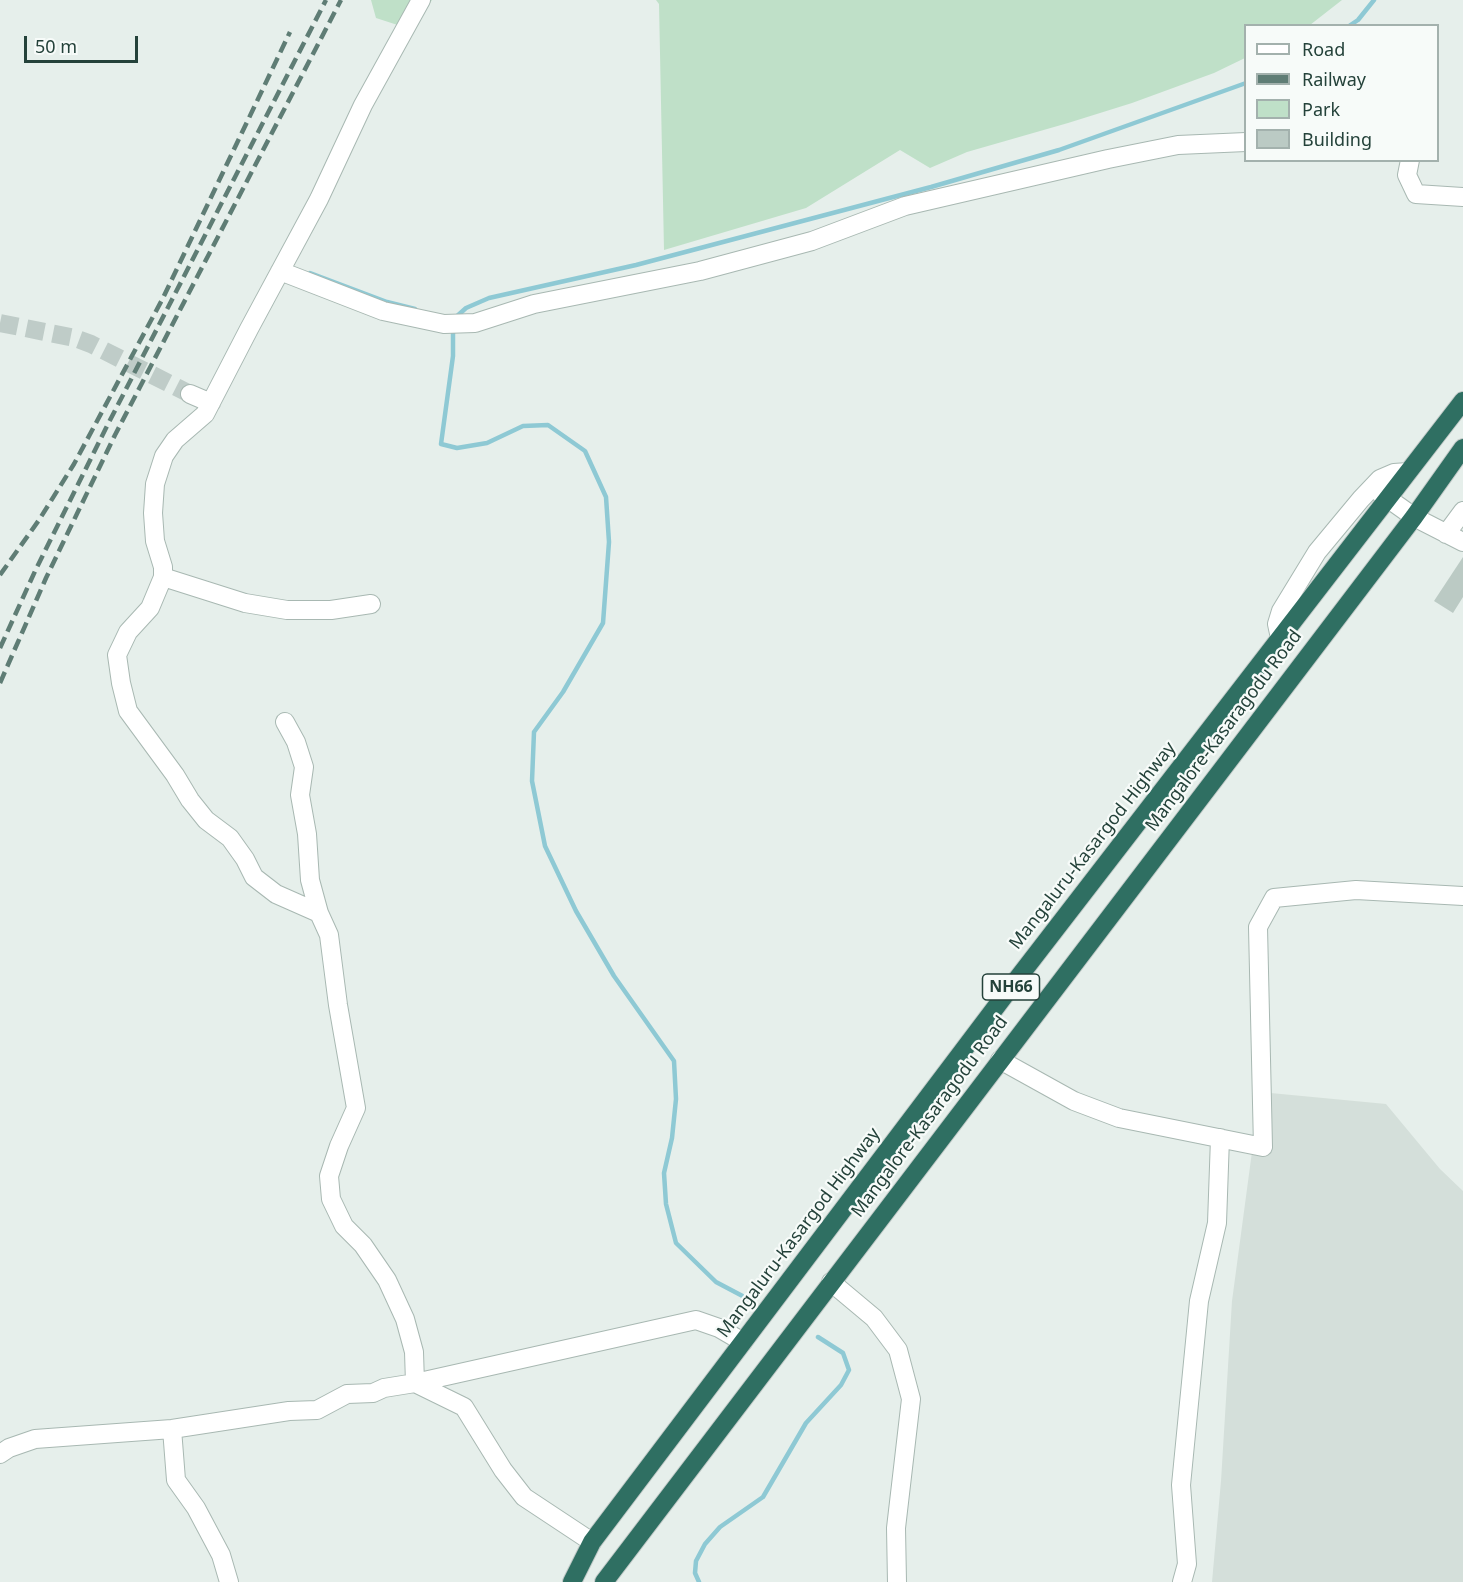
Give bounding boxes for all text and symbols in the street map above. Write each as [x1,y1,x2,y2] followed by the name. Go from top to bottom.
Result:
[27,24,141,62] scale bar
[1244,24,1439,162] legend
[35,34,77,58] text: 50 m
[1302,37,1345,61] text: Road
[1302,67,1366,91] text: Railway
[1302,97,1340,121] text: Park
[1302,127,1372,151] text: Building
[1141,626,1307,836] street label: Mangalore-Kasaragodu Road
[1005,738,1181,954] street label: Mangaluru-Kasargod Highway
[982,974,1040,1000] road number: NH66
[847,1012,1013,1222] street label: Mangalore-Kasaragodu Road
[713,1124,885,1342] street label: Mangaluru-Kasargod Highway

